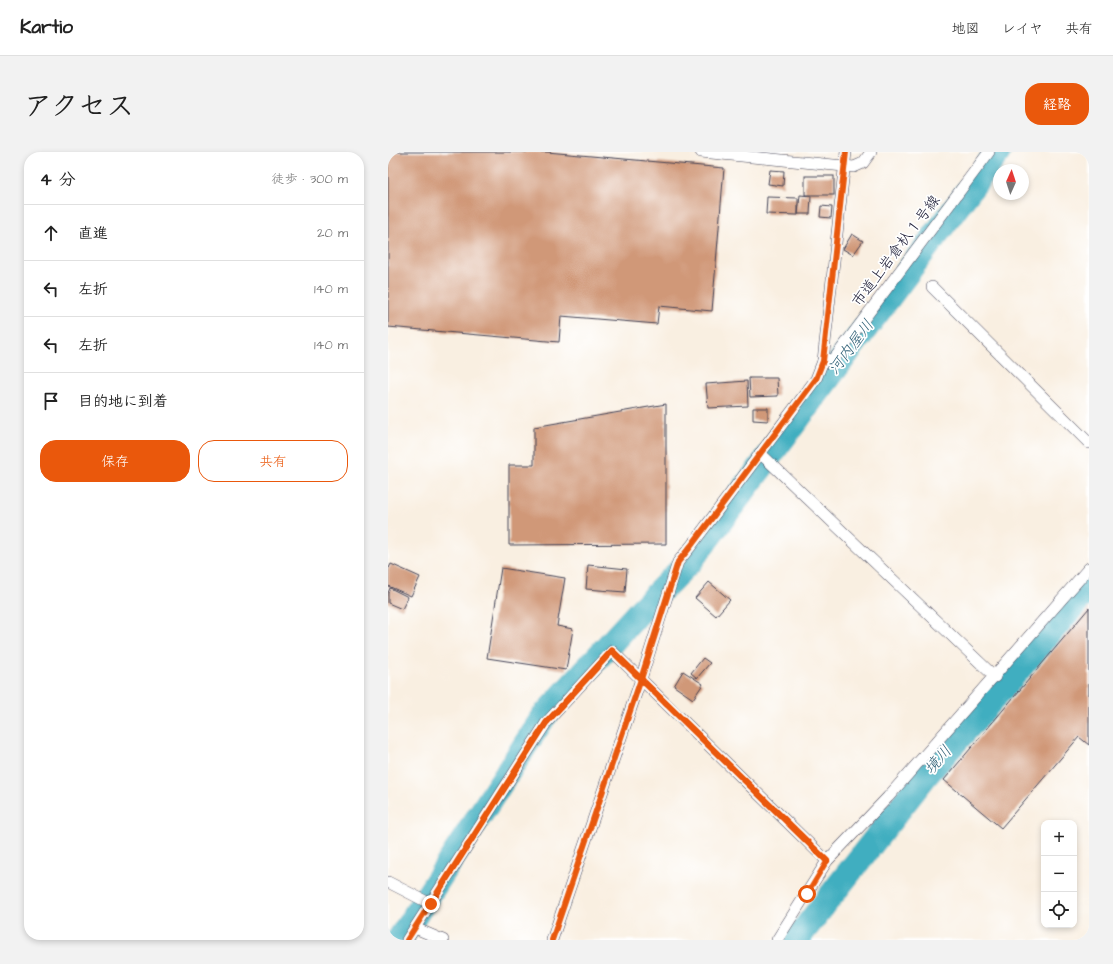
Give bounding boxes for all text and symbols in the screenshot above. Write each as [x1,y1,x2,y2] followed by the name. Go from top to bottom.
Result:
[20,14,73,41] text: Kartio
[952,19,980,39] text: 地図
[1002,19,1043,39] text: レイヤ
[1065,19,1093,39] text: 共有
[1025,83,1089,125] button: 経路
[24,87,134,126] text: アクセス
[993,164,1029,200] north arrow
[40,168,75,192] text: 4 分
[271,170,348,188] text: 徒歩 · 300 m
[847,191,945,311] street label: 市道上岩倉杁１号線
[40,222,62,244] icon: ahead
[78,223,108,244] text: 直進
[317,224,348,242] text: 20 m
[40,278,62,300] icon: left
[78,279,108,300] text: 左折
[314,280,348,298] text: 140 m
[823,315,879,379] water label: 河内屋川
[40,334,62,356] icon: left
[78,335,108,356] text: 左折
[314,336,348,354] text: 140 m
[40,390,62,412] icon: arrive
[78,391,168,412] text: 目的地に到着
[40,440,190,482] button: 保存
[198,440,348,482] button: 共有
[919,741,957,779] water label: 境川
[1041,820,1077,928] map controls
[1041,820,1077,856] button: +
[1041,856,1077,892] button: −
[798,885,816,903] route start
[1041,892,1077,928] button: locate
[422,895,440,913] route end

